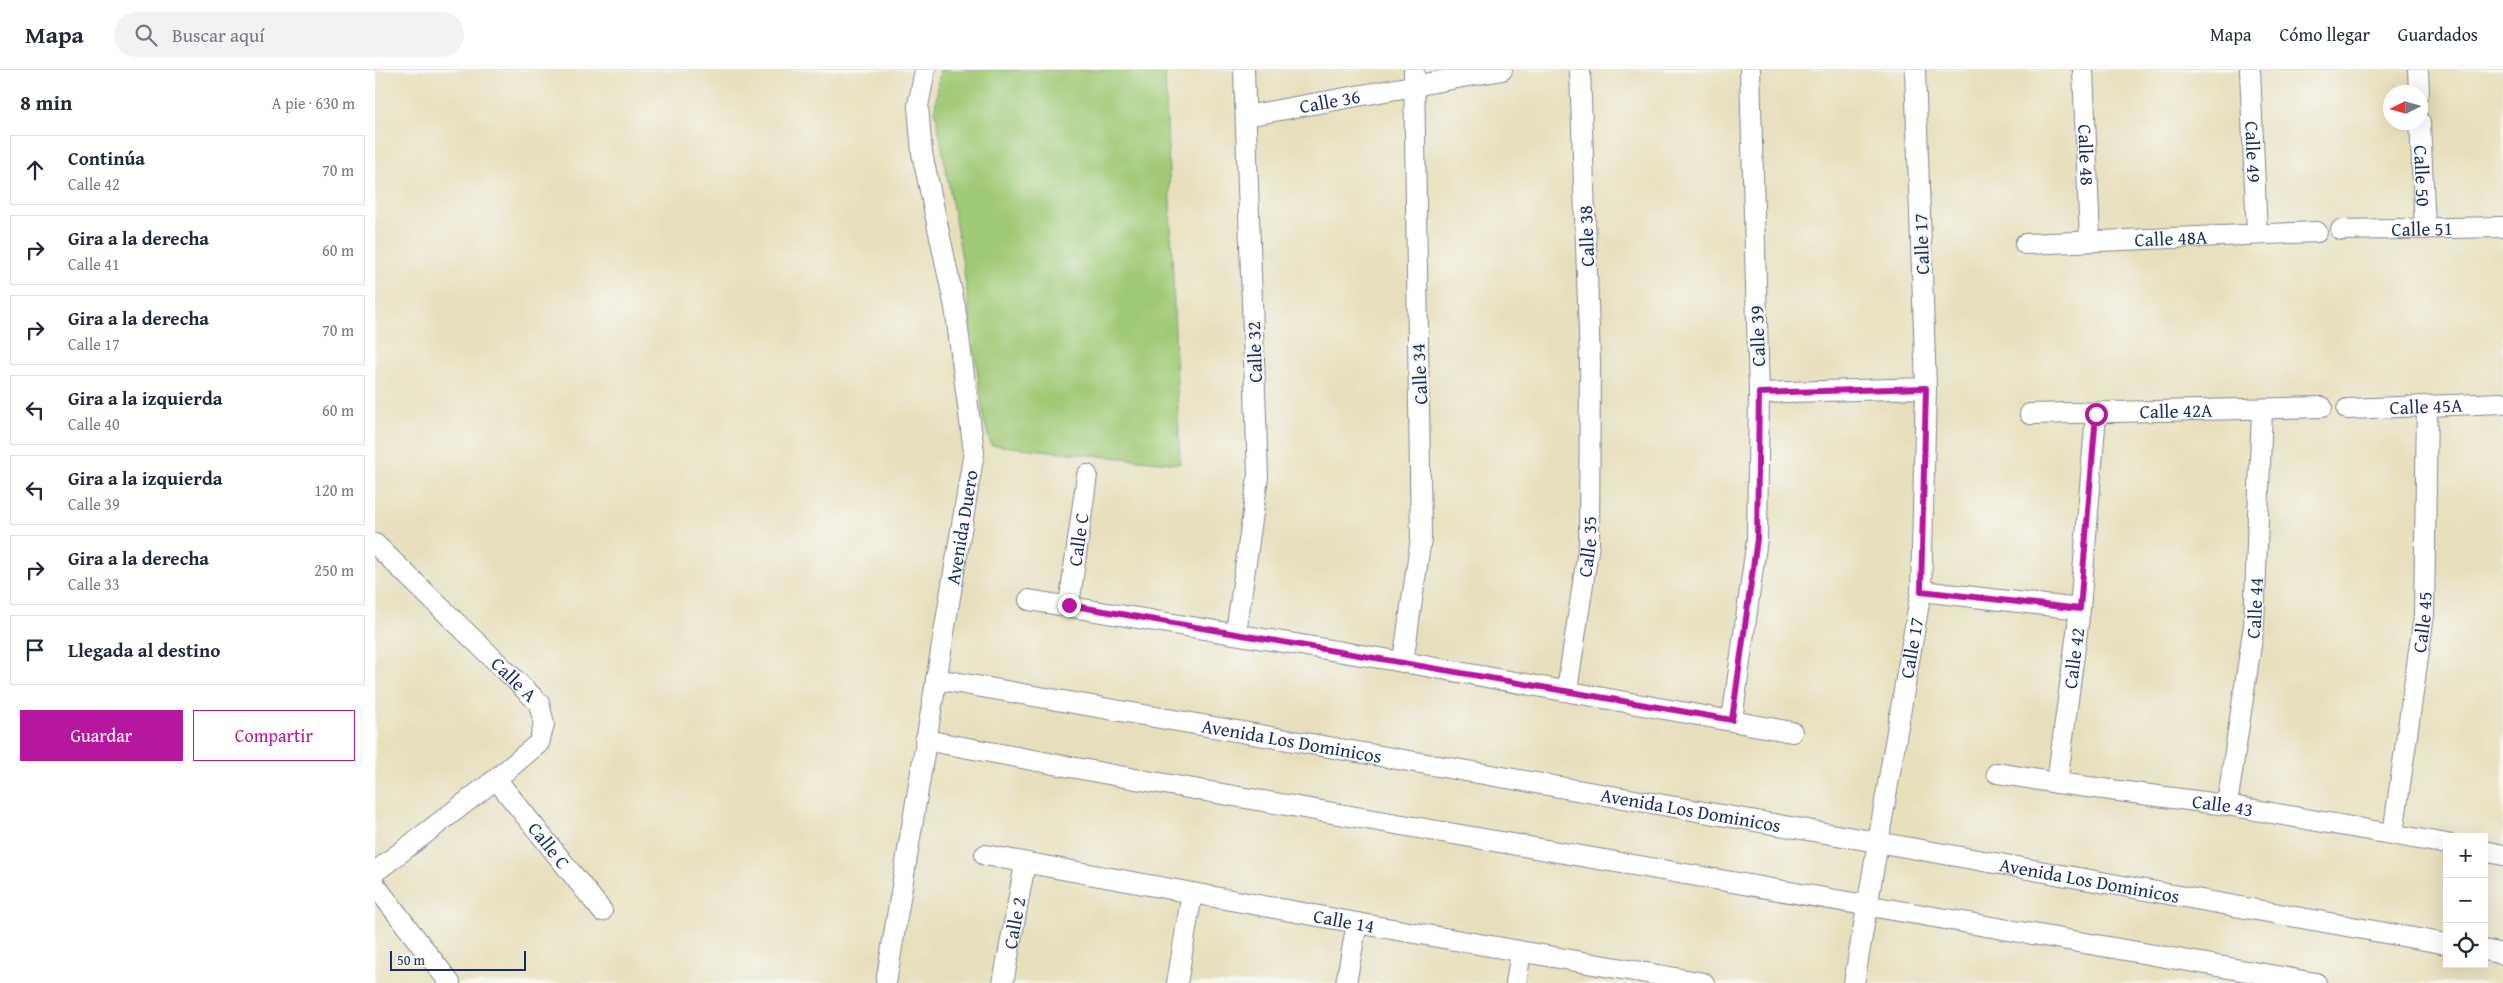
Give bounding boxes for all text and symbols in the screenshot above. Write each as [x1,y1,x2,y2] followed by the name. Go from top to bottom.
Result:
[114,12,464,57] search box
[25,17,84,52] text: Mapa
[132,21,160,49] icon: search
[172,21,265,49] text: Buscar aquí
[2210,21,2252,48] text: Mapa
[2280,21,2370,48] text: Cómo llegar
[2398,21,2478,48] text: Guardados
[1297,82,1362,120] street label: Calle 36
[2383,85,2428,130] north arrow
[20,87,72,118] text: 8 min
[272,91,355,115] text: A pie · 630 m
[2238,121,2269,183] street label: Calle 49
[2071,124,2102,186] street label: Calle 48
[68,144,145,172] text: Continúa
[2407,145,2438,207] street label: Calle 50
[21,156,49,184] icon: ahead
[322,158,354,182] text: 70 m
[68,172,120,196] text: Calle 42
[1571,205,1601,267] street label: Calle 38
[1906,213,1936,275] street label: Calle 17
[2391,214,2453,243] street label: Calle 51
[2134,222,2208,253] street label: Calle 48A
[68,224,209,252] text: Gira a la derecha
[21,236,49,264] icon: right
[322,238,354,262] text: 60 m
[68,252,120,276] text: Calle 41
[68,304,209,332] text: Gira a la derecha
[1742,305,1772,367] street label: Calle 39
[21,316,49,344] icon: right
[322,318,354,342] text: 70 m
[1239,321,1269,383] street label: Calle 32
[68,332,120,356] text: Calle 17
[1403,343,1435,405] street label: Calle 34
[68,384,223,412] text: Gira a la izquierda
[2389,391,2463,421] street label: Calle 45A
[21,396,49,424] icon: left
[2139,396,2213,425] street label: Calle 42A
[322,398,354,422] text: 60 m
[2085,403,2108,426] route start
[68,412,120,436] text: Calle 40
[68,464,223,492] text: Gira a la izquierda
[938,468,985,587] street label: Avenida Duero
[21,476,49,504] icon: left
[314,478,354,502] text: 120 m
[68,492,120,516] text: Calle 39
[1061,511,1096,568] street label: Calle C
[1570,516,1603,579] street label: Calle 35
[68,544,209,572] text: Gira a la derecha
[21,556,49,584] icon: right
[314,558,354,582] text: 250 m
[68,572,120,596] text: Calle 33
[2238,577,2270,641] street label: Calle 44
[2405,591,2438,654] street label: Calle 45
[1058,594,1081,617] route end
[1892,615,1930,680] street label: Calle 17
[2056,626,2091,690] street label: Calle 42
[21,636,49,664] icon: arrive
[68,636,220,664] text: Llegada al destino
[485,650,544,708] street label: Calle A
[20,710,183,761] button: Guardar
[193,710,355,761] button: Compartir
[1199,711,1384,770] street label: Avenida Los Dominicos
[1599,780,1783,839] street label: Avenida Los Dominicos
[2191,787,2256,823] street label: Calle 43
[522,816,577,875] street label: Calle C
[2443,833,2488,968] map controls
[2443,833,2488,878] button: +
[1997,850,2182,910] street label: Avenida Los Dominicos
[2443,878,2488,923] button: −
[996,895,1033,951] street label: Calle 2
[1311,901,1377,940] street label: Calle 14
[2443,923,2488,968] button: locate
[390,948,526,971] scale bar
[397,950,425,970] text: 50 m

